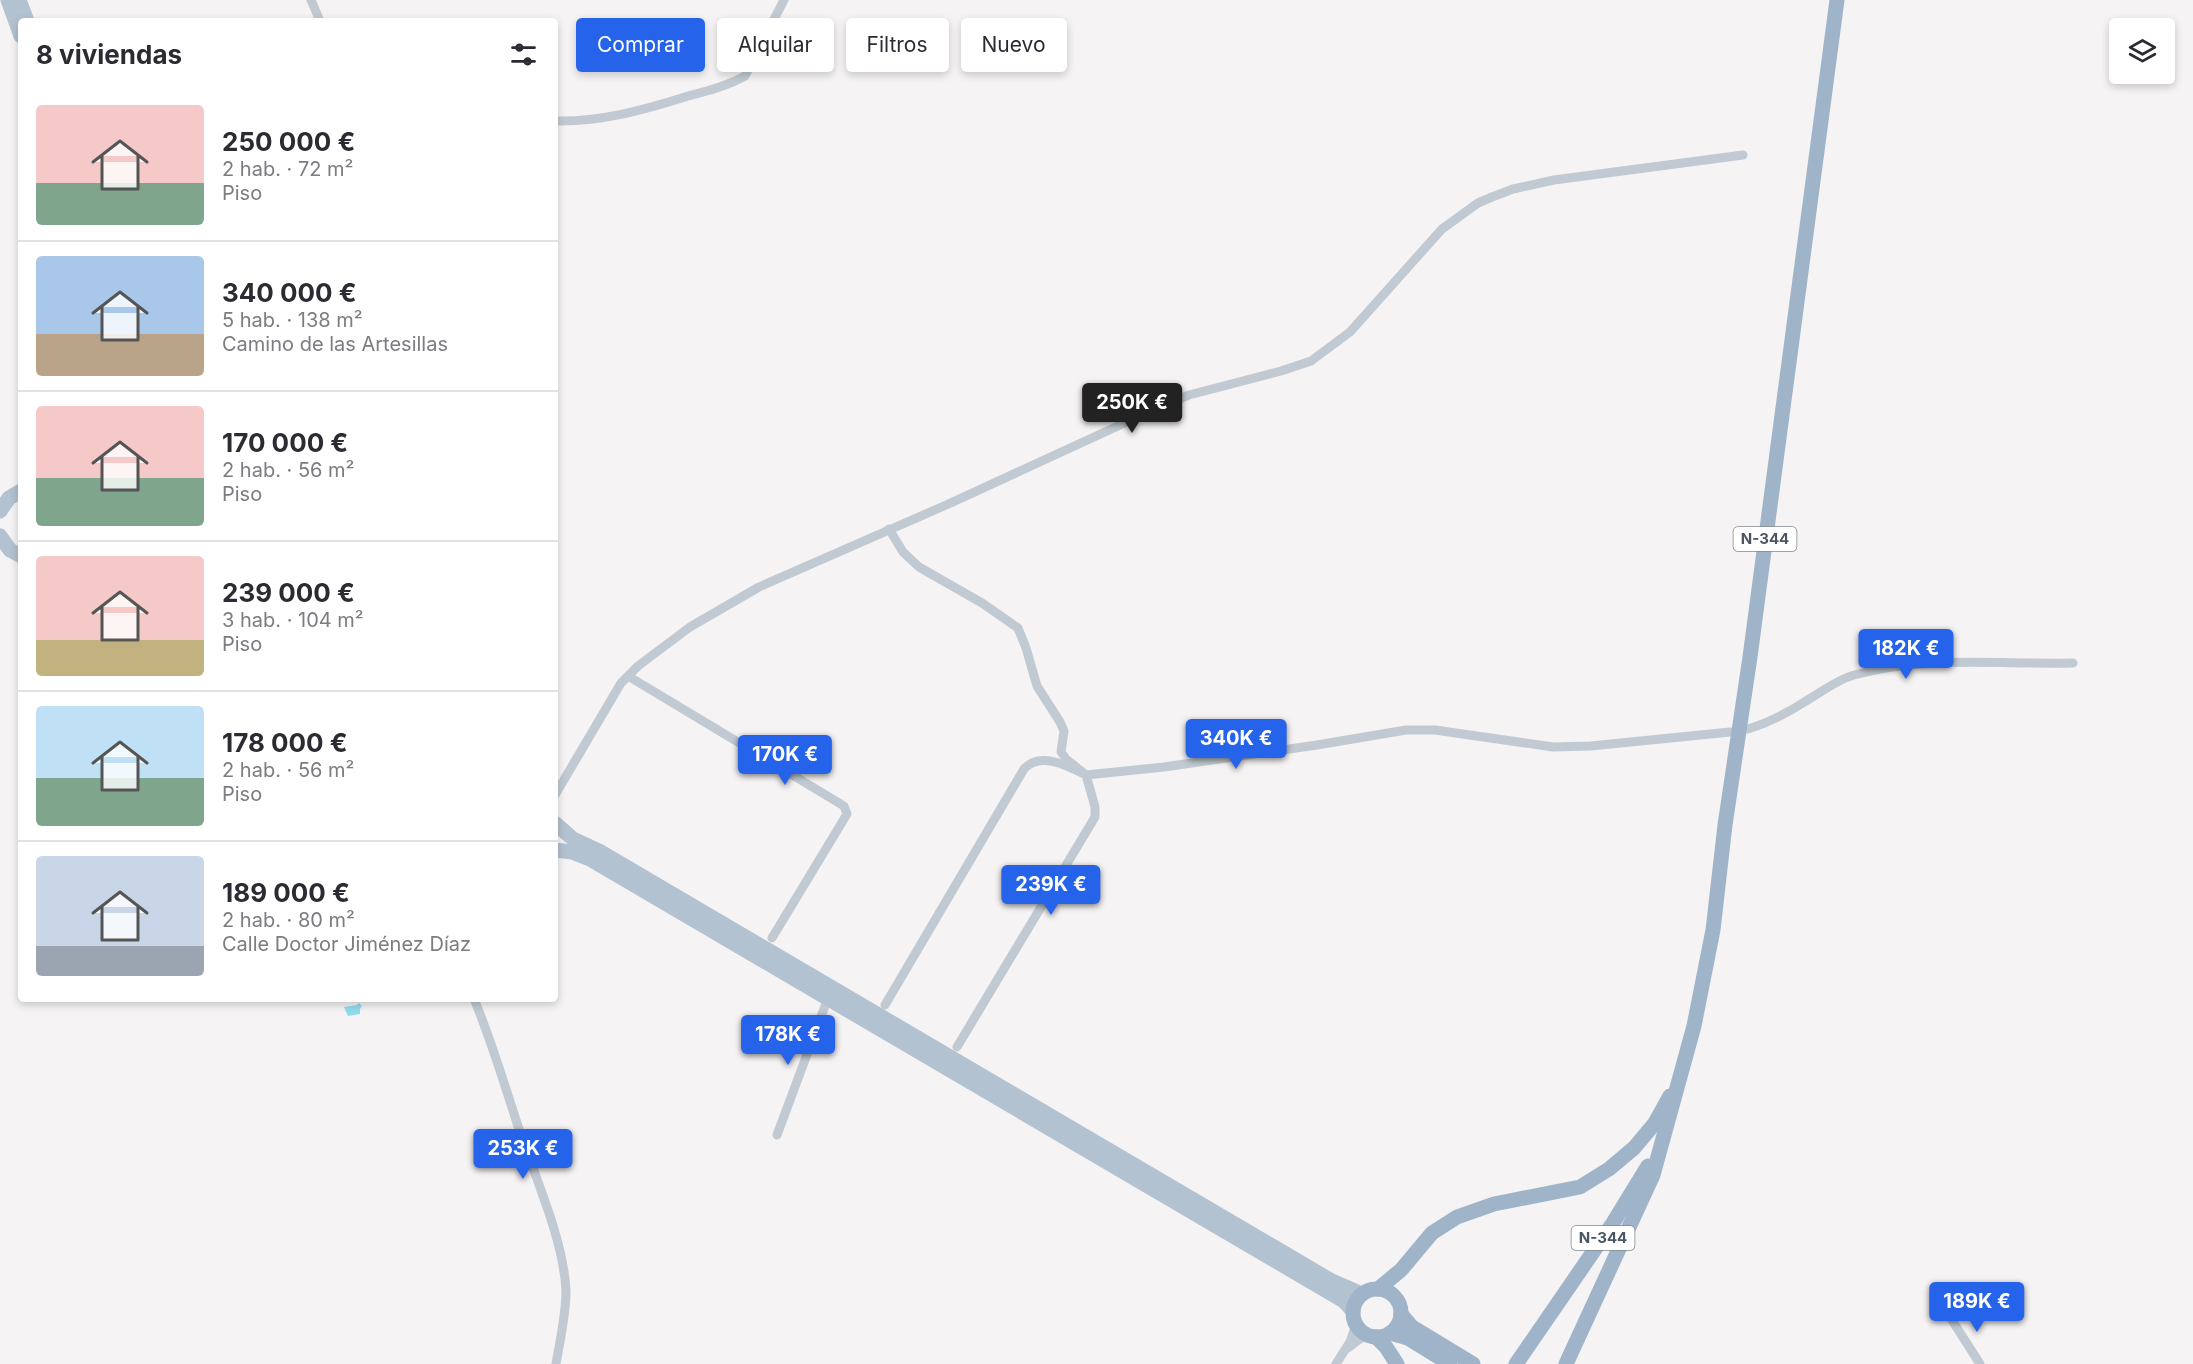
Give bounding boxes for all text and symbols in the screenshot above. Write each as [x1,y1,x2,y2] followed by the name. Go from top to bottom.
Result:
[576,18,705,72] chip: Comprar
[717,18,834,72] chip: Alquilar
[846,18,949,72] chip: Filtros
[961,18,1067,72] chip: Nuevo
[2109,18,2175,84] map controls
[2109,18,2175,84] button: layers
[507,38,540,71] icon: filters
[36,39,182,70] text: 8 viviendas
[222,126,355,157] text: 250 000 €
[84,129,156,201] icon: home
[222,157,353,181] text: 2 hab. · 72 m²
[222,181,262,205] text: Piso
[222,277,357,308] text: 340 000 €
[84,280,156,352] icon: home
[222,308,363,332] text: 5 hab. · 138 m²
[222,332,448,356] text: Camino de las Artesillas
[1083,383,1181,434] pin: 250K €
[1096,390,1168,414] text: 250K €
[222,427,348,458] text: 170 000 €
[84,430,156,502] icon: home
[222,458,354,482] text: 2 hab. · 56 m²
[222,482,262,506] text: Piso
[1734,527,1796,551] road number: N-344
[222,577,355,608] text: 239 000 €
[84,580,156,652] icon: home
[222,608,364,632] text: 3 hab. · 104 m²
[1857,629,1955,680] pin: 182K €
[222,632,262,656] text: Piso
[1872,636,1940,660] text: 182K €
[1187,719,1285,770] pin: 340K €
[1200,726,1272,750] text: 340K €
[222,727,348,758] text: 178 000 €
[84,730,156,802] icon: home
[736,735,834,786] pin: 170K €
[752,742,818,766] text: 170K €
[222,758,354,782] text: 2 hab. · 56 m²
[222,782,262,806] text: Piso
[1002,865,1100,916] pin: 239K €
[1015,872,1087,896] text: 239K €
[222,877,350,908] text: 189 000 €
[84,880,156,952] icon: home
[222,908,355,932] text: 2 hab. · 80 m²
[222,932,471,956] text: Calle Doctor Jiménez Díaz
[739,1015,837,1066] pin: 178K €
[755,1022,821,1046] text: 178K €
[474,1129,572,1180] pin: 253K €
[487,1136,559,1160] text: 253K €
[1572,1226,1634,1250] road number: N-344
[1928,1282,2026,1333] pin: 189K €
[1943,1289,2011,1313] text: 189K €

